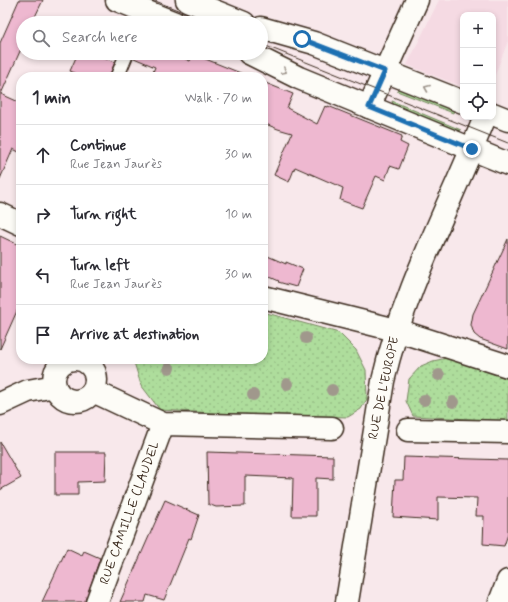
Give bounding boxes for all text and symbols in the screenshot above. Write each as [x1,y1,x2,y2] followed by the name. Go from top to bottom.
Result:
[460,12,496,120] map controls
[460,12,496,48] button: +
[16,16,268,60] search box
[30,27,52,49] icon: search
[62,28,138,48] text: Search here
[293,30,311,48] route start
[460,48,496,84] button: −
[279,66,287,74] one-way arrow
[460,84,496,120] button: locate
[423,85,431,93] one-way arrow
[32,87,71,109] text: 1 min
[185,90,252,107] text: Walk · 70 m
[70,136,126,156] text: Continue
[463,140,481,158] route end
[32,144,54,166] icon: ahead
[225,146,252,163] text: 30 m
[70,156,162,173] text: Rue Jean Jaurès
[32,204,54,226] icon: right
[70,205,137,225] text: Turn right
[225,206,252,223] text: 10 m
[70,256,130,276] text: Turn left
[32,264,54,286] icon: left
[225,266,252,283] text: 30 m
[70,276,162,293] text: Rue Jean Jaurès
[32,324,54,346] icon: arrive
[70,325,199,345] text: Arrive at destination
[365,335,403,441] street label: RUE DE L'EUROPE
[96,439,164,587] street label: RUE CAMILLE CLAUDEL

